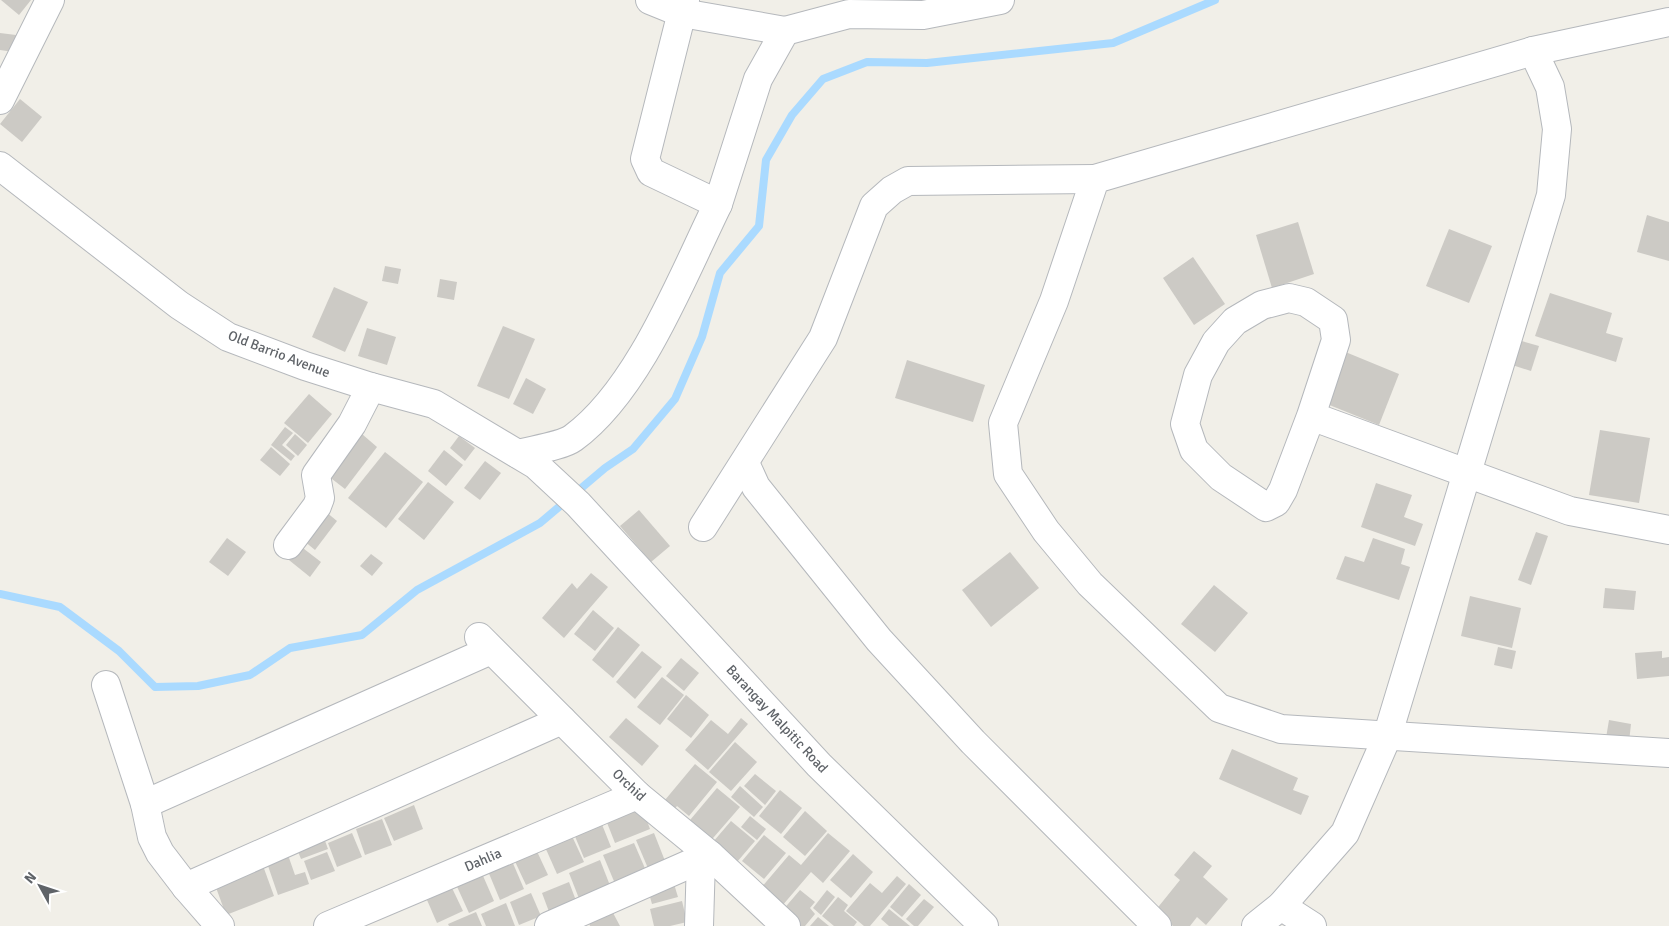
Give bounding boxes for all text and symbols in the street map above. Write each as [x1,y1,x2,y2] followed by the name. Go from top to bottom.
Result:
[226,327,332,381] street label: Old Barrio Avenue
[723,661,831,777] street label: Barangay Malpitic Road
[609,765,649,805] street label: Orchid
[462,845,504,875] street label: Dahlia
[15,861,65,911] north arrow
[21,869,40,887] text: N

